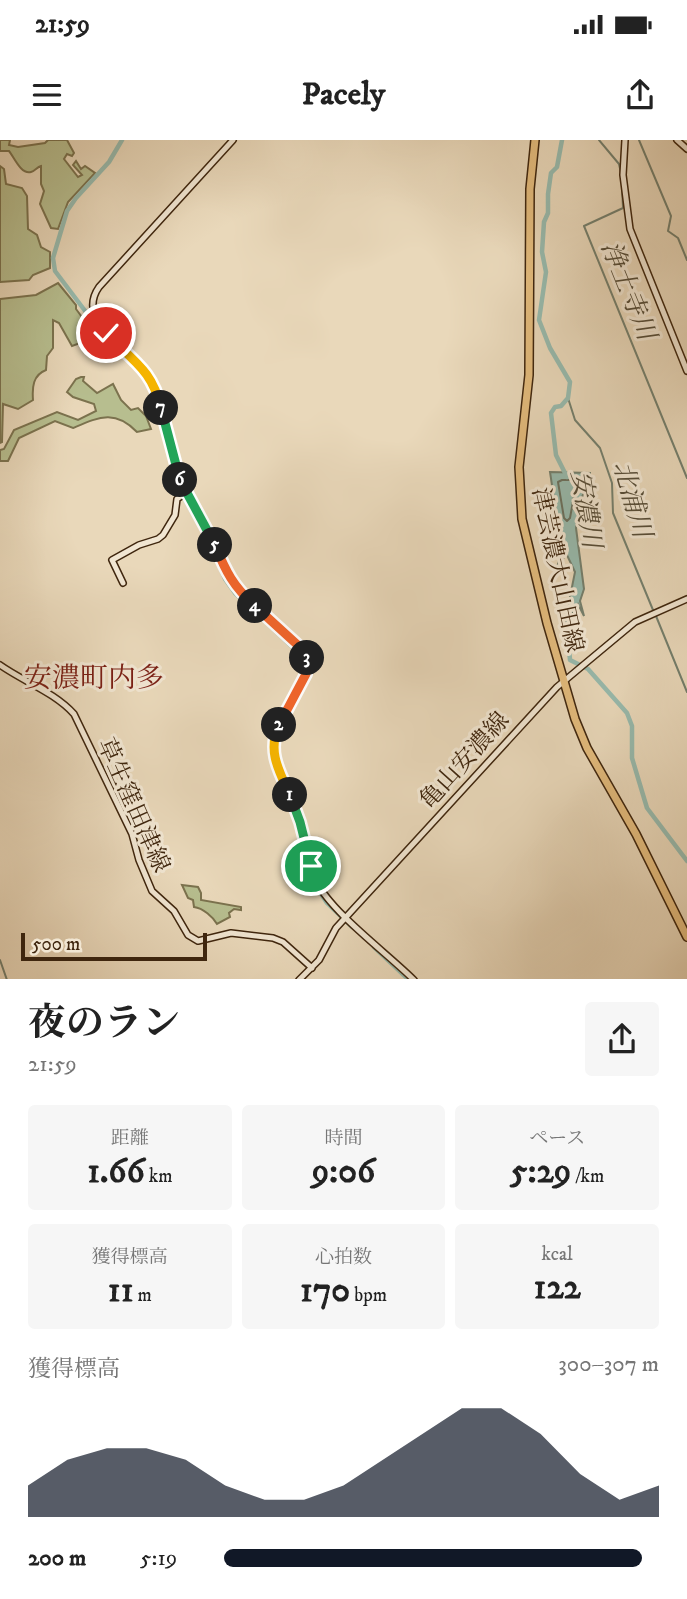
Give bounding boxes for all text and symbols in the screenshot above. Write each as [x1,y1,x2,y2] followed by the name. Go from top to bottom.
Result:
[35,8,90,41] text: 21:59
[302,75,385,115] text: Pacely
[28,76,66,114] icon: menu
[621,76,659,114] icon: share
[593,236,664,348] water label: 浄土寺川
[76,303,136,363] pin
[87,314,125,352] icon: check
[144,390,178,426] pin: 7
[155,396,166,419] text: 7
[605,457,659,544] water label: 北浦川
[162,462,198,498] pin: 6
[175,468,184,491] text: 6
[563,468,608,553] water label: 安濃川
[525,485,589,655] street label: 津芸濃大山田線
[198,528,232,562] pin: 5
[210,533,219,556] text: 5
[238,588,272,624] pin: 4
[249,594,260,617] text: 4
[290,640,324,676] pin: 3
[303,646,310,669] text: 3
[24,661,164,696] district label: 安濃町内多
[413,706,516,815] street label: 亀山安濃線
[262,708,296,742] pin: 2
[274,713,283,736] text: 2
[90,734,176,877] street label: 草生窪田津線
[272,778,308,812] pin: 1
[286,783,293,806] text: 1
[281,836,341,896] pin
[292,847,330,885] icon: arrive
[21,930,206,962] scale bar
[32,933,80,956] text: 500 m
[28,1000,180,1048] text: 夜のラン
[585,1002,659,1076] button: share
[28,1050,77,1079] text: 21:59
[111,1127,149,1150] text: 距離
[324,1127,363,1150] text: 時間
[529,1127,585,1150] text: ペース
[87,1150,145,1194] text: 1.66
[312,1150,375,1194] text: 9:06
[510,1150,571,1194] text: 5:29
[145,1165,173,1188] text: km
[571,1165,604,1188] text: /km
[542,1243,573,1266] text: kcal
[92,1246,168,1269] text: 獲得標高
[315,1246,372,1269] text: 心拍数
[534,1266,581,1310] text: 122
[108,1269,134,1313] text: 11
[300,1269,350,1313] text: 170
[134,1284,152,1307] text: m
[350,1284,387,1307] text: bpm
[558,1350,659,1379] text: 300–307 m
[28,1355,120,1384] text: 獲得標高
[28,1544,86,1573] text: 200 m
[140,1544,177,1573] text: 5:19

